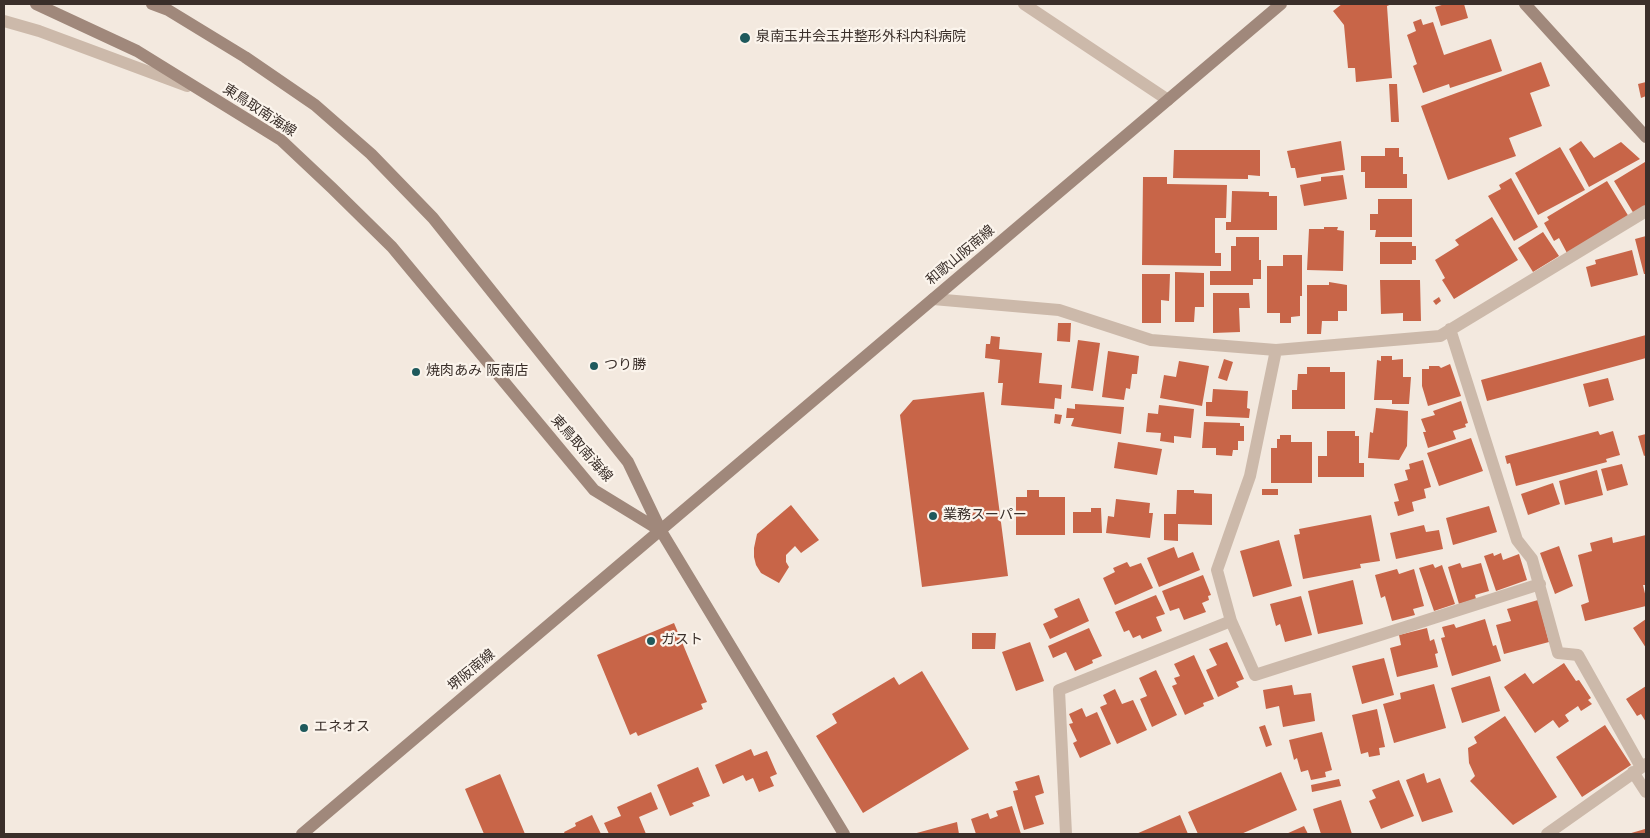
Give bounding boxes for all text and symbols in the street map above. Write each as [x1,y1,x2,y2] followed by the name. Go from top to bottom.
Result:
[756,30,966,46] place label: 泉南玉井会玉井整形外科内科病院
[738,31,752,45] marker: 泉南玉井会玉井整形外科内科病院
[219,81,299,141] street label: 東鳥取南海線
[923,223,999,289] street label: 和歌山阪南線
[604,358,646,374] place label: つり勝
[588,360,600,372] marker: つり勝
[426,364,528,380] place label: 焼肉あみ 阪南店
[410,366,422,378] marker: 焼肉あみ 阪南店
[547,412,615,486] street label: 東鳥取南海線
[943,508,1027,524] place label: 業務スーパー
[927,510,939,522] marker: 業務スーパー
[661,633,703,649] place label: ガスト
[645,635,657,647] marker: ガスト
[445,647,499,695] street label: 堺阪南線
[314,720,370,736] place label: エネオス
[298,722,310,734] marker: エネオス

